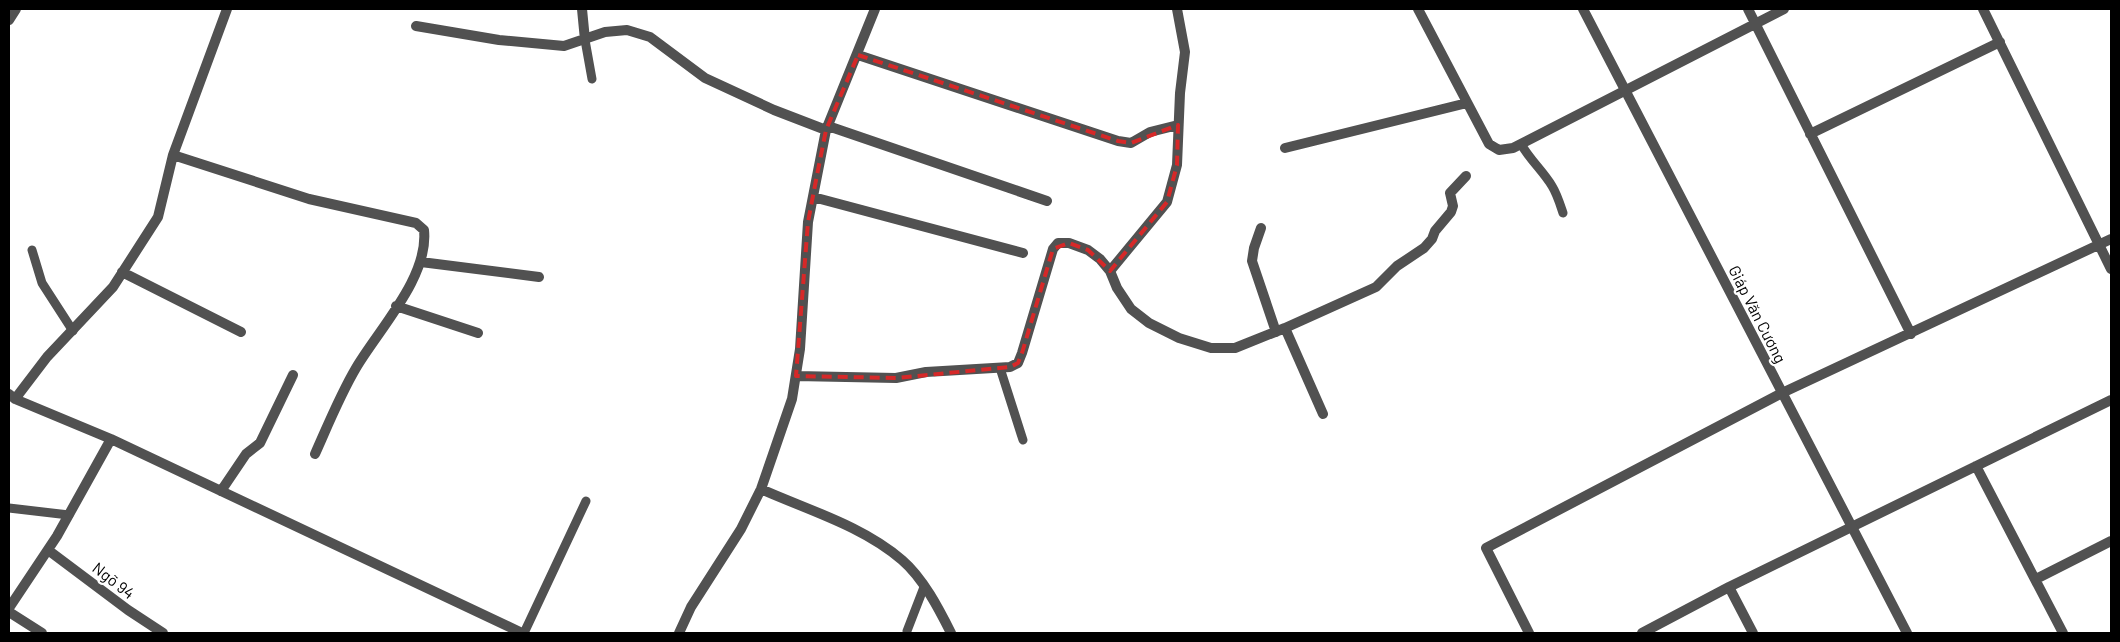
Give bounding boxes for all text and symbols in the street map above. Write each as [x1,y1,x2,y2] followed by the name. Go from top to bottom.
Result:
[1725,262,1791,366] street label: Giáp Văn Cương
[89,558,139,602] street label: Ngõ 94

